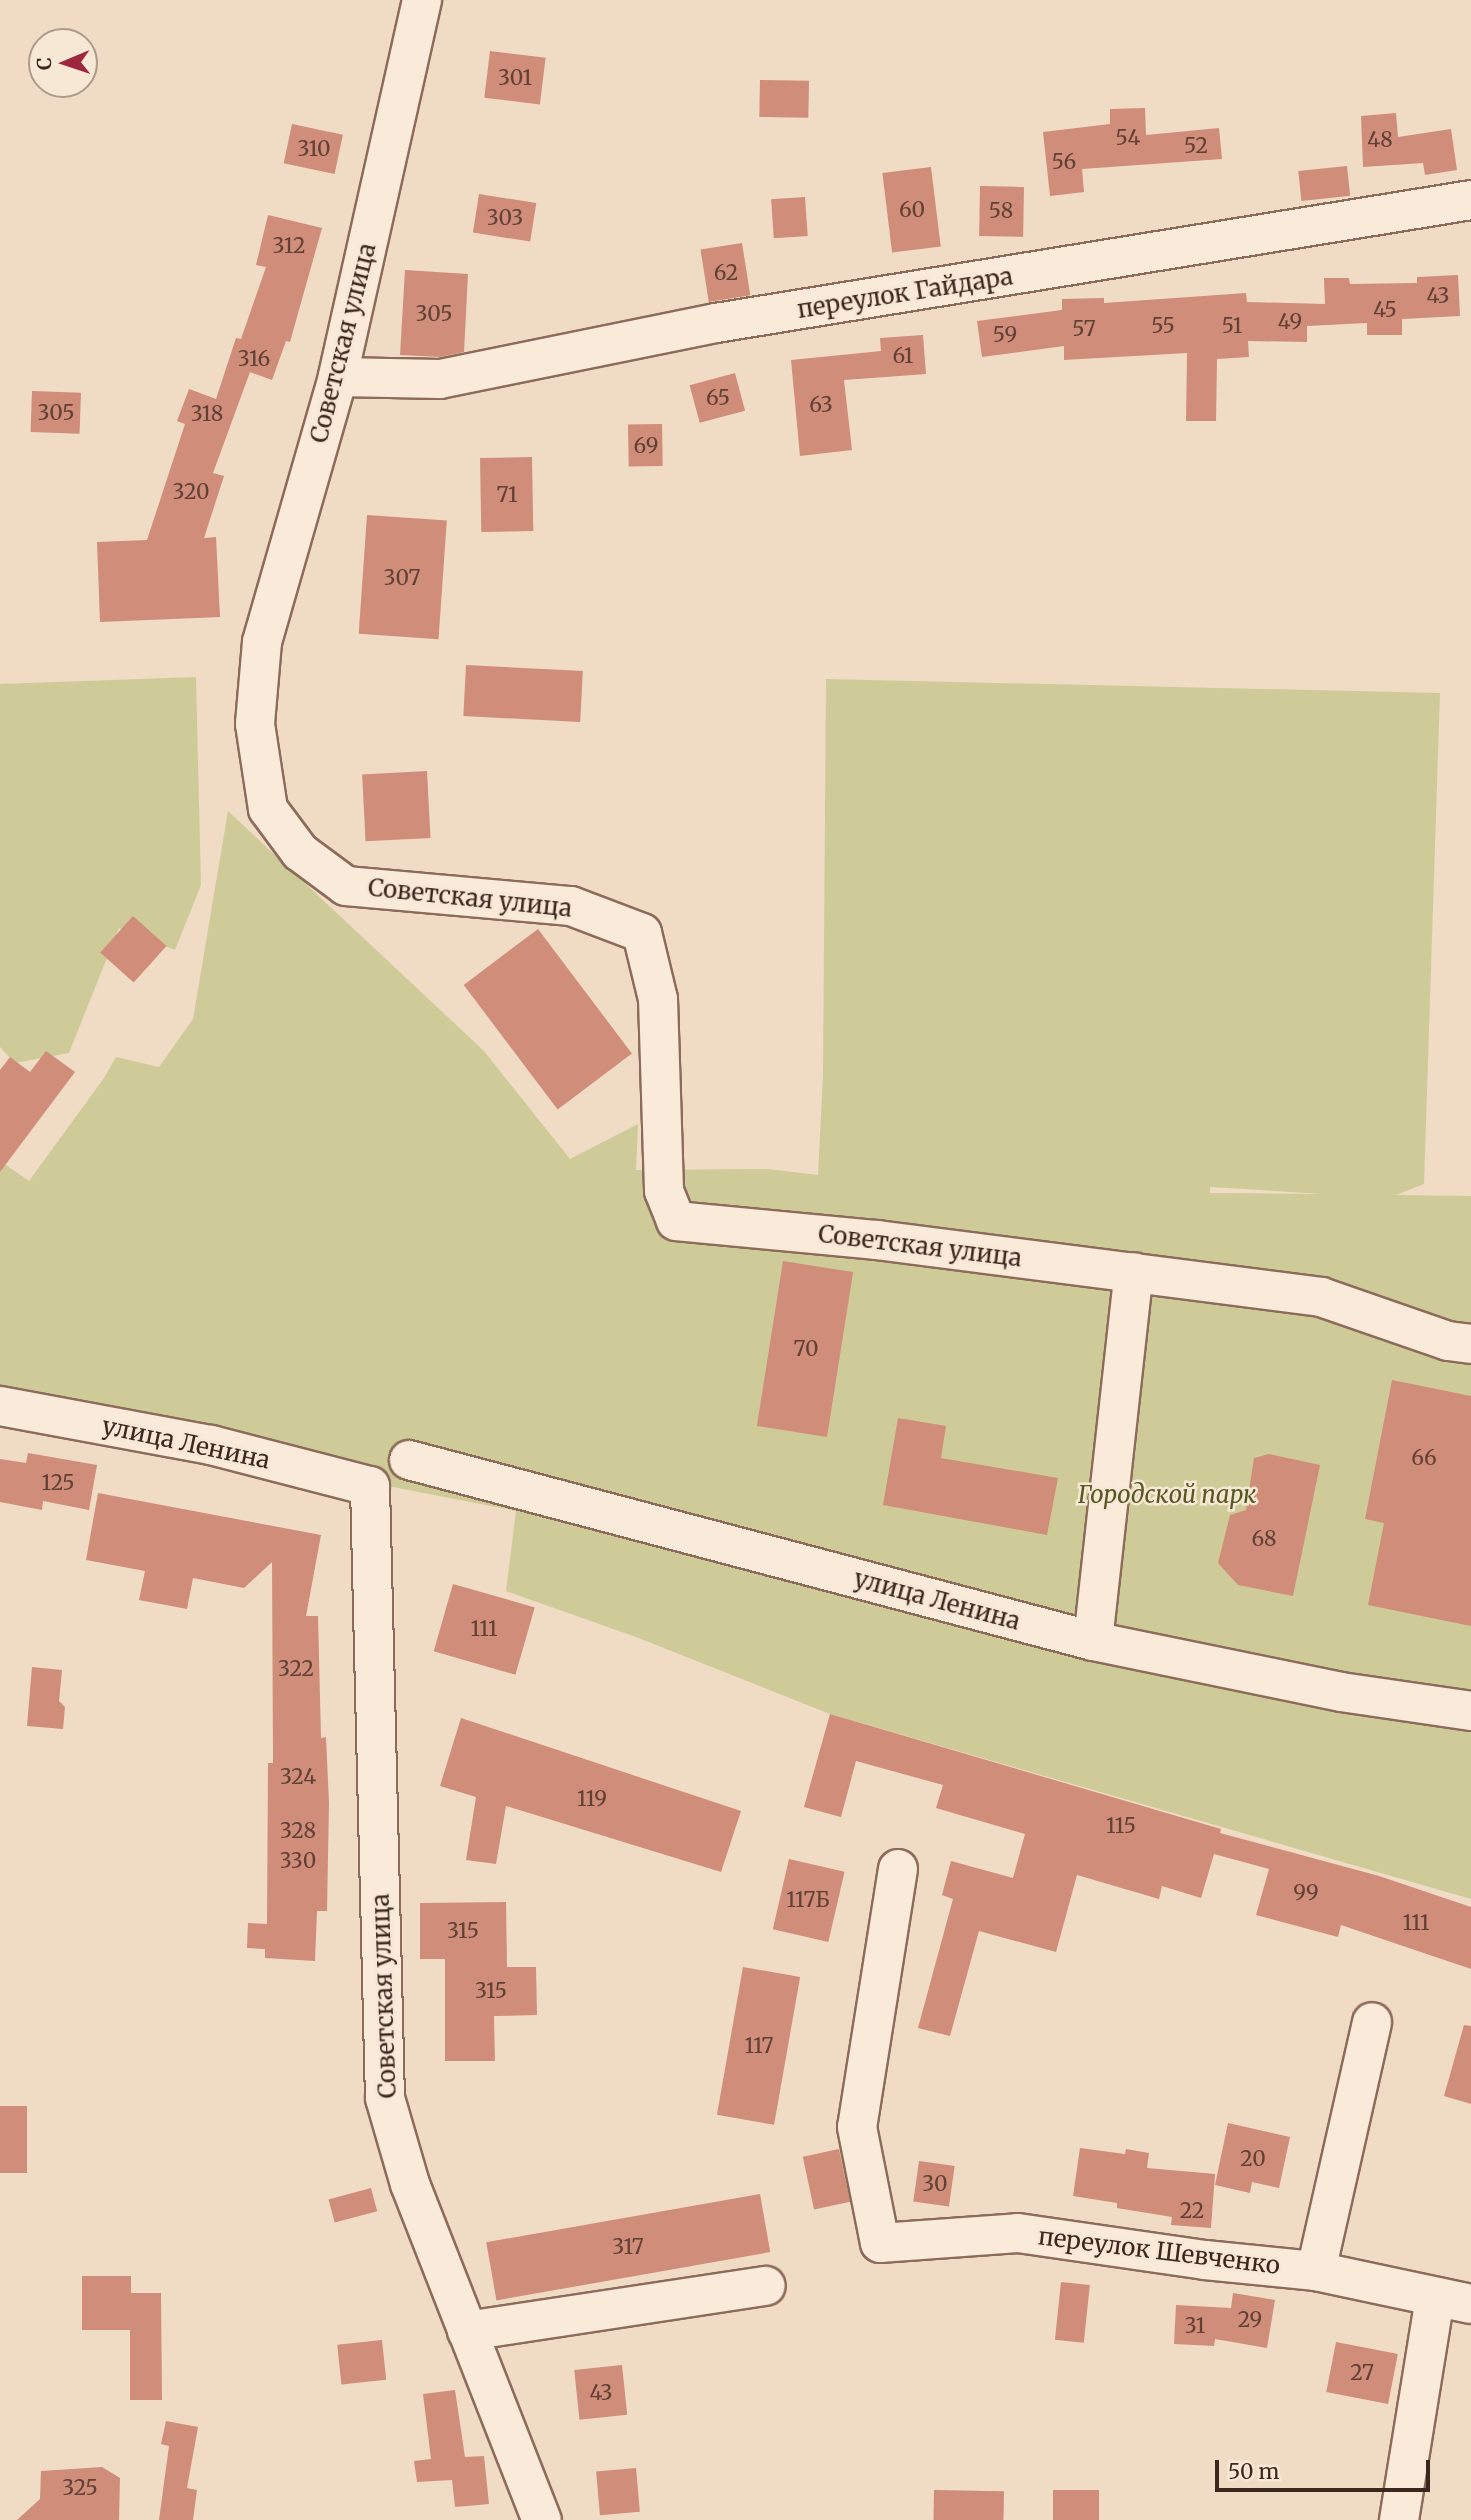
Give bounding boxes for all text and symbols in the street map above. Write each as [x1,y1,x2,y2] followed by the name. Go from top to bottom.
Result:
[28,28,98,98] north arrow
[32,57,56,70] text: С
[498,65,532,91] house number: 301
[1116,125,1140,151] house number: 54
[1367,127,1393,153] house number: 48
[1184,133,1208,159] house number: 52
[297,136,331,162] house number: 310
[1052,149,1076,175] house number: 56
[899,197,925,223] house number: 60
[989,198,1013,224] house number: 58
[487,205,523,231] house number: 303
[273,233,305,259] house number: 312
[304,240,382,446] street label: Советская улица
[714,260,738,286] house number: 62
[795,262,1015,324] street label: переулок Гайдара
[1426,283,1450,309] house number: 43
[1373,297,1397,323] house number: 45
[415,301,453,327] house number: 305
[1278,309,1302,335] house number: 49
[1151,313,1175,339] house number: 55
[1222,313,1242,339] house number: 51
[1072,316,1096,342] house number: 57
[993,322,1017,348] house number: 59
[893,343,913,369] house number: 61
[238,346,270,372] house number: 316
[706,385,730,411] house number: 65
[809,392,833,418] house number: 63
[37,400,75,426] house number: 305
[191,401,223,427] house number: 318
[634,433,658,459] house number: 69
[173,479,209,505] house number: 320
[496,482,518,508] house number: 71
[384,565,420,591] house number: 307
[367,873,573,923] street label: Советская улица
[817,1219,1023,1273] street label: Советская улица
[794,1336,818,1362] house number: 70
[99,1411,273,1475] street label: улица Ленина
[1411,1445,1437,1471] house number: 66
[41,1470,75,1496] house number: 125
[1078,1481,1256,1509] park label: Городской парк
[1251,1526,1277,1552] house number: 68
[851,1564,1023,1636] street label: улица Ленина
[470,1616,498,1642] house number: 111
[278,1656,314,1682] house number: 322
[280,1764,316,1790] house number: 324
[577,1786,607,1812] house number: 119
[1106,1813,1136,1839] house number: 115
[280,1818,316,1844] house number: 328
[280,1848,316,1874] house number: 330
[1293,1880,1319,1906] house number: 99
[786,1887,830,1913] house number: 117Б
[366,1893,402,2099] street label: Советская улица
[1402,1910,1430,1936] house number: 111
[447,1918,479,1944] house number: 315
[475,1978,507,2004] house number: 315
[744,2033,774,2059] house number: 117
[1240,2146,1266,2172] house number: 20
[922,2171,948,2197] house number: 30
[1180,2198,1204,2224] house number: 22
[1036,2222,1282,2280] street label: переулок Шевченко
[612,2234,644,2260] house number: 317
[1238,2307,1262,2333] house number: 29
[1185,2313,1205,2339] house number: 31
[1350,2360,1374,2386] house number: 27
[589,2380,613,2406] house number: 43
[1219,2446,1434,2490] scale bar
[1228,2458,1279,2485] text: 50 m
[62,2475,98,2501] house number: 325

